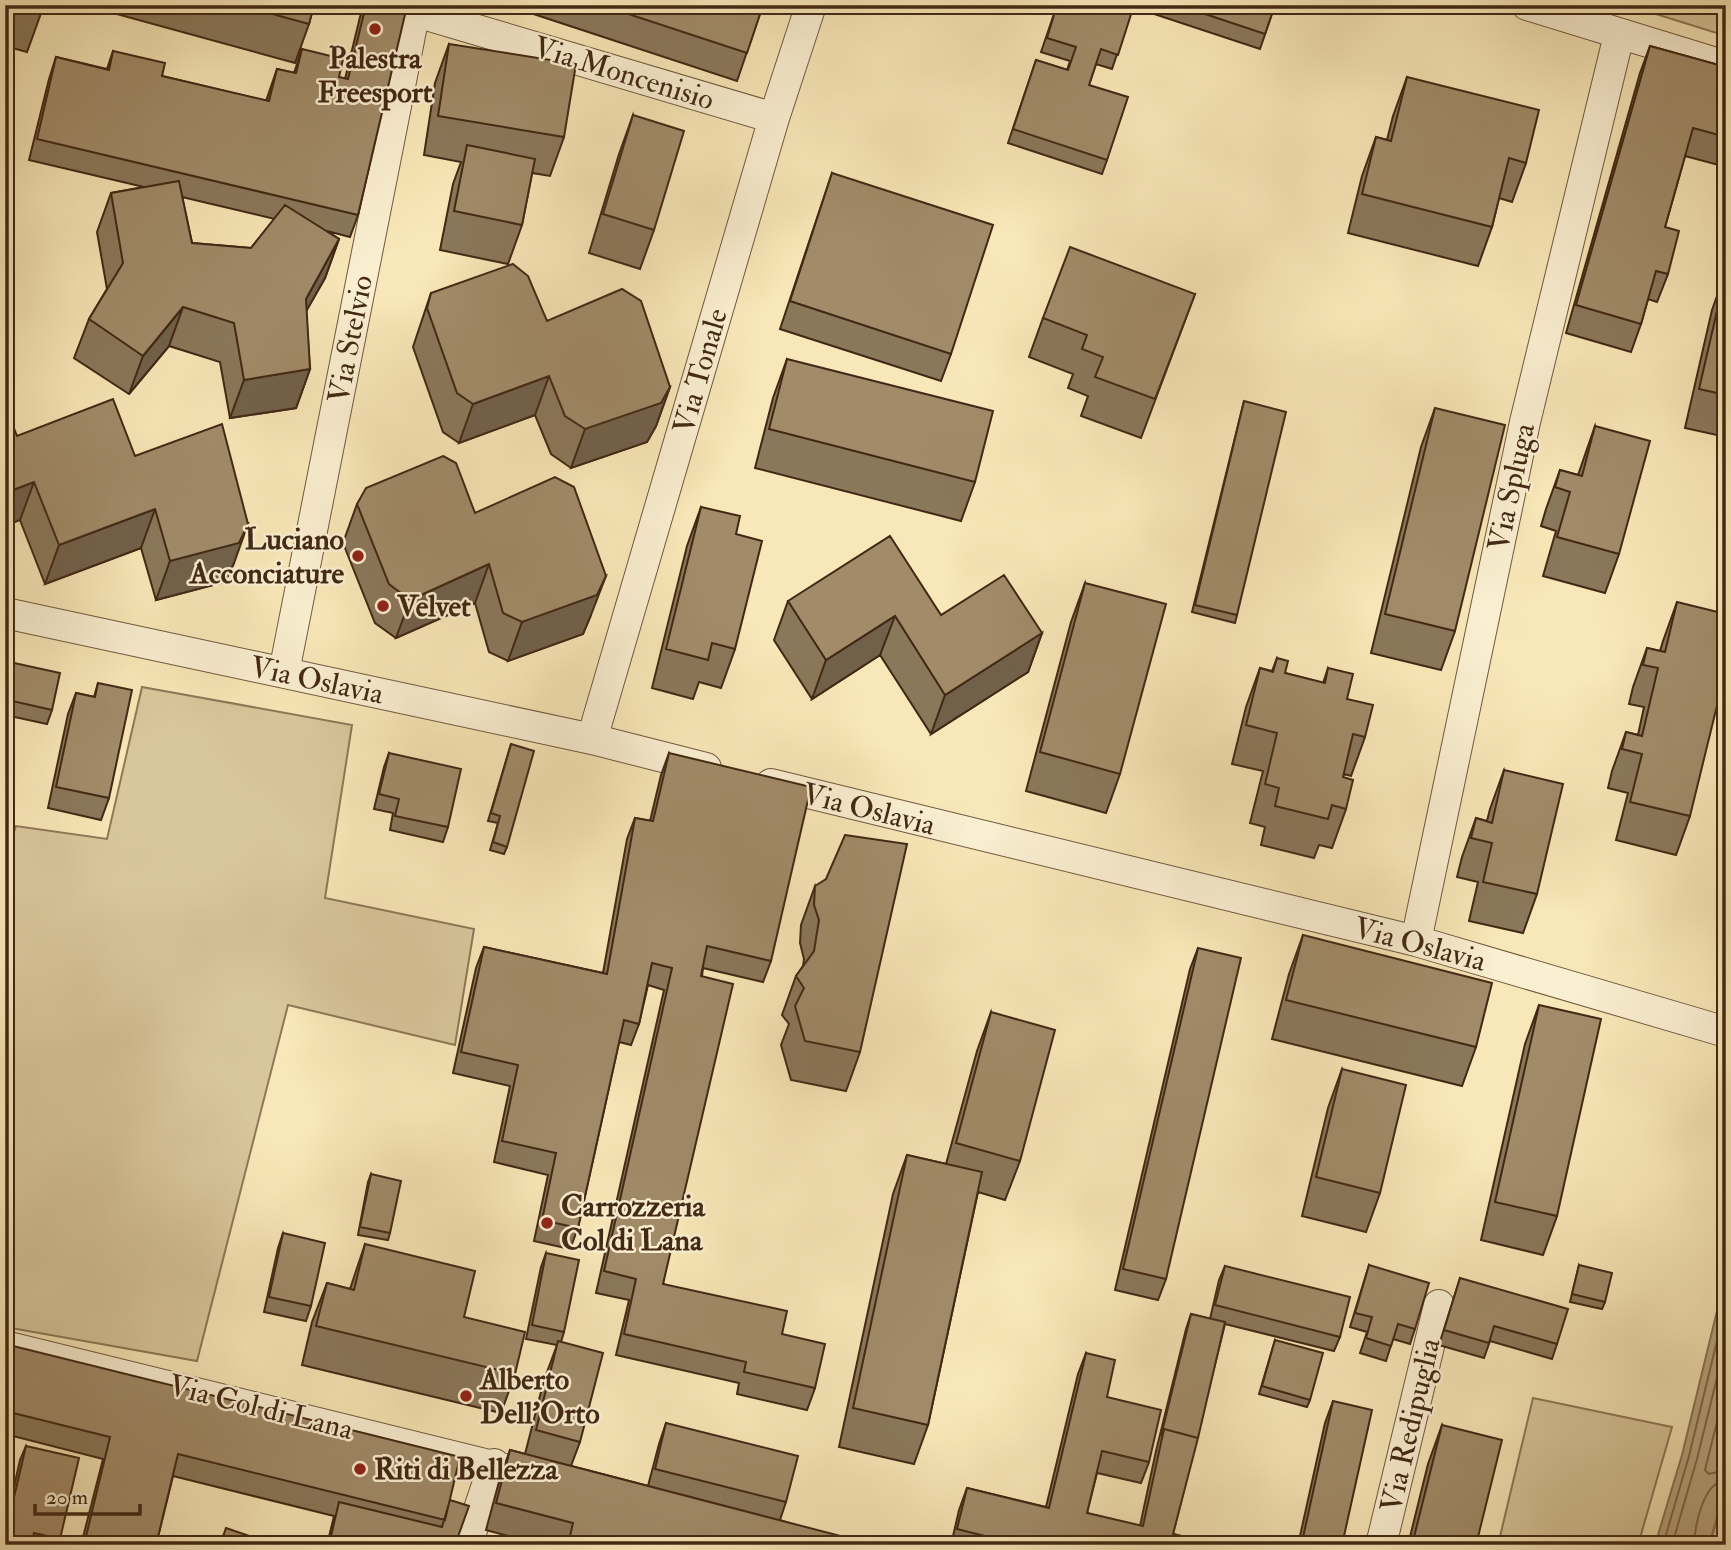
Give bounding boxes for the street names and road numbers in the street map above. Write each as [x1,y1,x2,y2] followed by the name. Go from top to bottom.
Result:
[529,29,719,118] street label: Via Moncenisio
[320,272,381,406] street label: Via Stelvio
[665,304,736,438] street label: Via Tonale
[1480,419,1543,554] street label: Via Spluga
[247,648,387,713] street label: Via Oslavia
[799,775,940,844] street label: Via Oslavia
[1350,909,1491,980] street label: Via Oslavia
[1372,1334,1449,1516] street label: Via Redipuglia
[165,1367,358,1448] street label: Via Col di Lana

